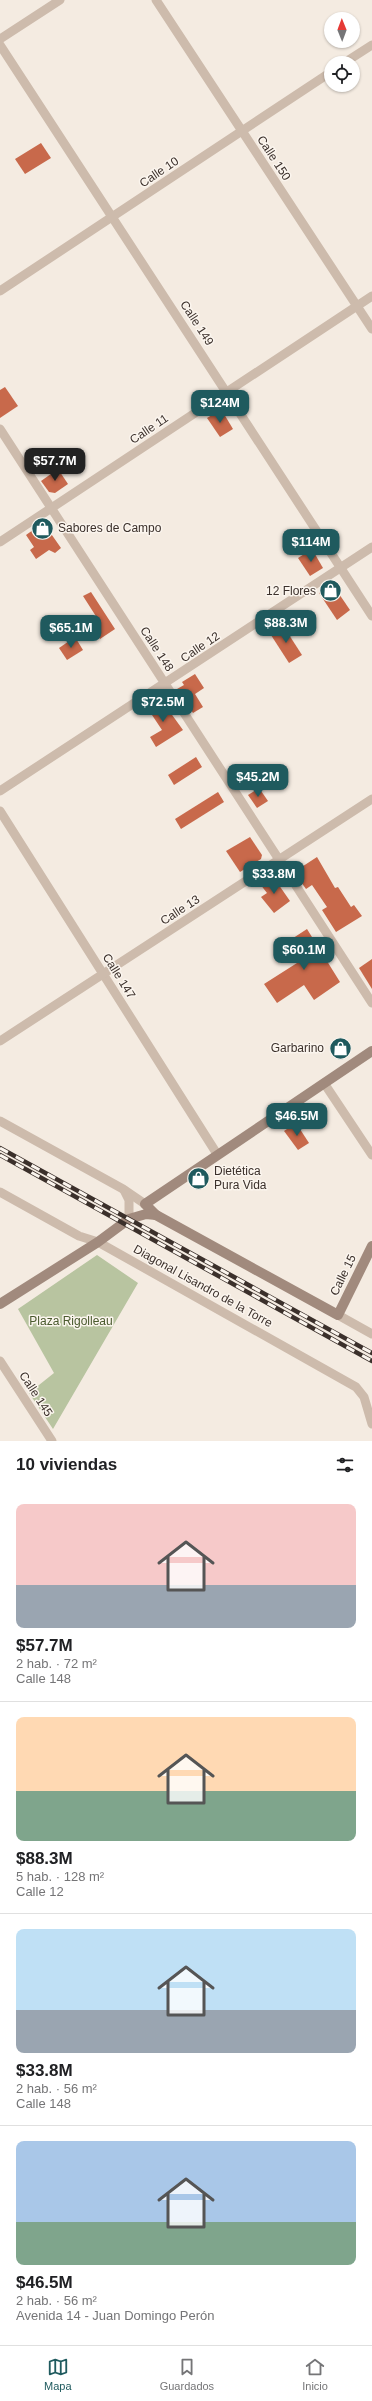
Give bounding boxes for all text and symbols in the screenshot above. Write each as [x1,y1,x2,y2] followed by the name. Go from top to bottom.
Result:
[324,12,360,48] north arrow
[324,12,360,92] map controls
[324,56,360,92] button: locate
[254,133,294,183] street label: Calle 150
[137,154,181,190] street label: Calle 10
[177,298,217,348] street label: Calle 149
[192,390,248,424] pin: $124M
[200,395,240,410] text: $124M
[127,411,171,447] street label: Calle 11
[22,448,88,482] pin: $57.7M
[33,453,77,468] text: $57.7M
[30,515,56,541] shop icon: Sabores de Campo
[58,521,162,535] place label: Sabores de Campo
[283,529,339,563] pin: $114M
[291,534,331,549] text: $114M
[318,578,344,604] shop icon: 12 Flores
[266,584,316,598] place label: 12 Flores
[253,610,319,644] pin: $88.3M
[38,615,104,649] pin: $65.1M
[264,615,308,630] text: $88.3M
[49,620,93,635] text: $65.1M
[137,624,177,674] street label: Calle 148
[178,629,222,665] street label: Calle 12
[130,689,196,723] pin: $72.5M
[141,694,185,709] text: $72.5M
[225,764,291,798] pin: $45.2M
[236,769,280,784] text: $45.2M
[241,861,307,895] pin: $33.8M
[252,866,296,881] text: $33.8M
[158,892,203,928] street label: Calle 13
[271,937,337,971] pin: $60.1M
[282,942,326,957] text: $60.1M
[100,951,139,1001] street label: Calle 147
[327,1035,353,1061] shop icon: Garbarino
[271,1041,324,1055] place label: Garbarino
[264,1103,330,1137] pin: $46.5M
[275,1108,319,1123] text: $46.5M
[214,1164,267,1192] place label: Dietética Pura Vida
[185,1165,211,1191] shop icon: Dietética Pura Vida
[131,1242,275,1330] street label: Diagonal Lisandro de la Torre
[327,1252,359,1298] street label: Calle 15
[29,1314,113,1328] park label: Plaza Rigolleau
[16,1369,56,1419] street label: Calle 145
[334,1454,356,1476] icon: filters
[16,1455,117,1474] text: 10 viviendas
[150,1530,222,1602] icon: home
[16,1636,73,1655] text: $57.7M
[16,1656,97,1671] text: 2 hab. · 72 m²
[16,1671,71,1686] text: Calle 148
[150,1743,222,1815] icon: home
[16,1849,73,1868] text: $88.3M
[16,1869,104,1884] text: 5 hab. · 128 m²
[16,1884,64,1899] text: Calle 12
[150,1955,222,2027] icon: home
[16,2061,73,2080] text: $33.8M
[16,2081,97,2096] text: 2 hab. · 56 m²
[16,2096,71,2111] text: Calle 148
[150,2167,222,2239] icon: home
[16,2273,73,2292] text: $46.5M
[16,2293,97,2308] text: 2 hab. · 56 m²
[16,2308,215,2323] text: Avenida 14 - Juan Domingo Perón
[44,2356,72,2392] tab: Mapa
[160,2356,214,2392] tab: Guardados
[302,2356,328,2392] tab: Inicio

